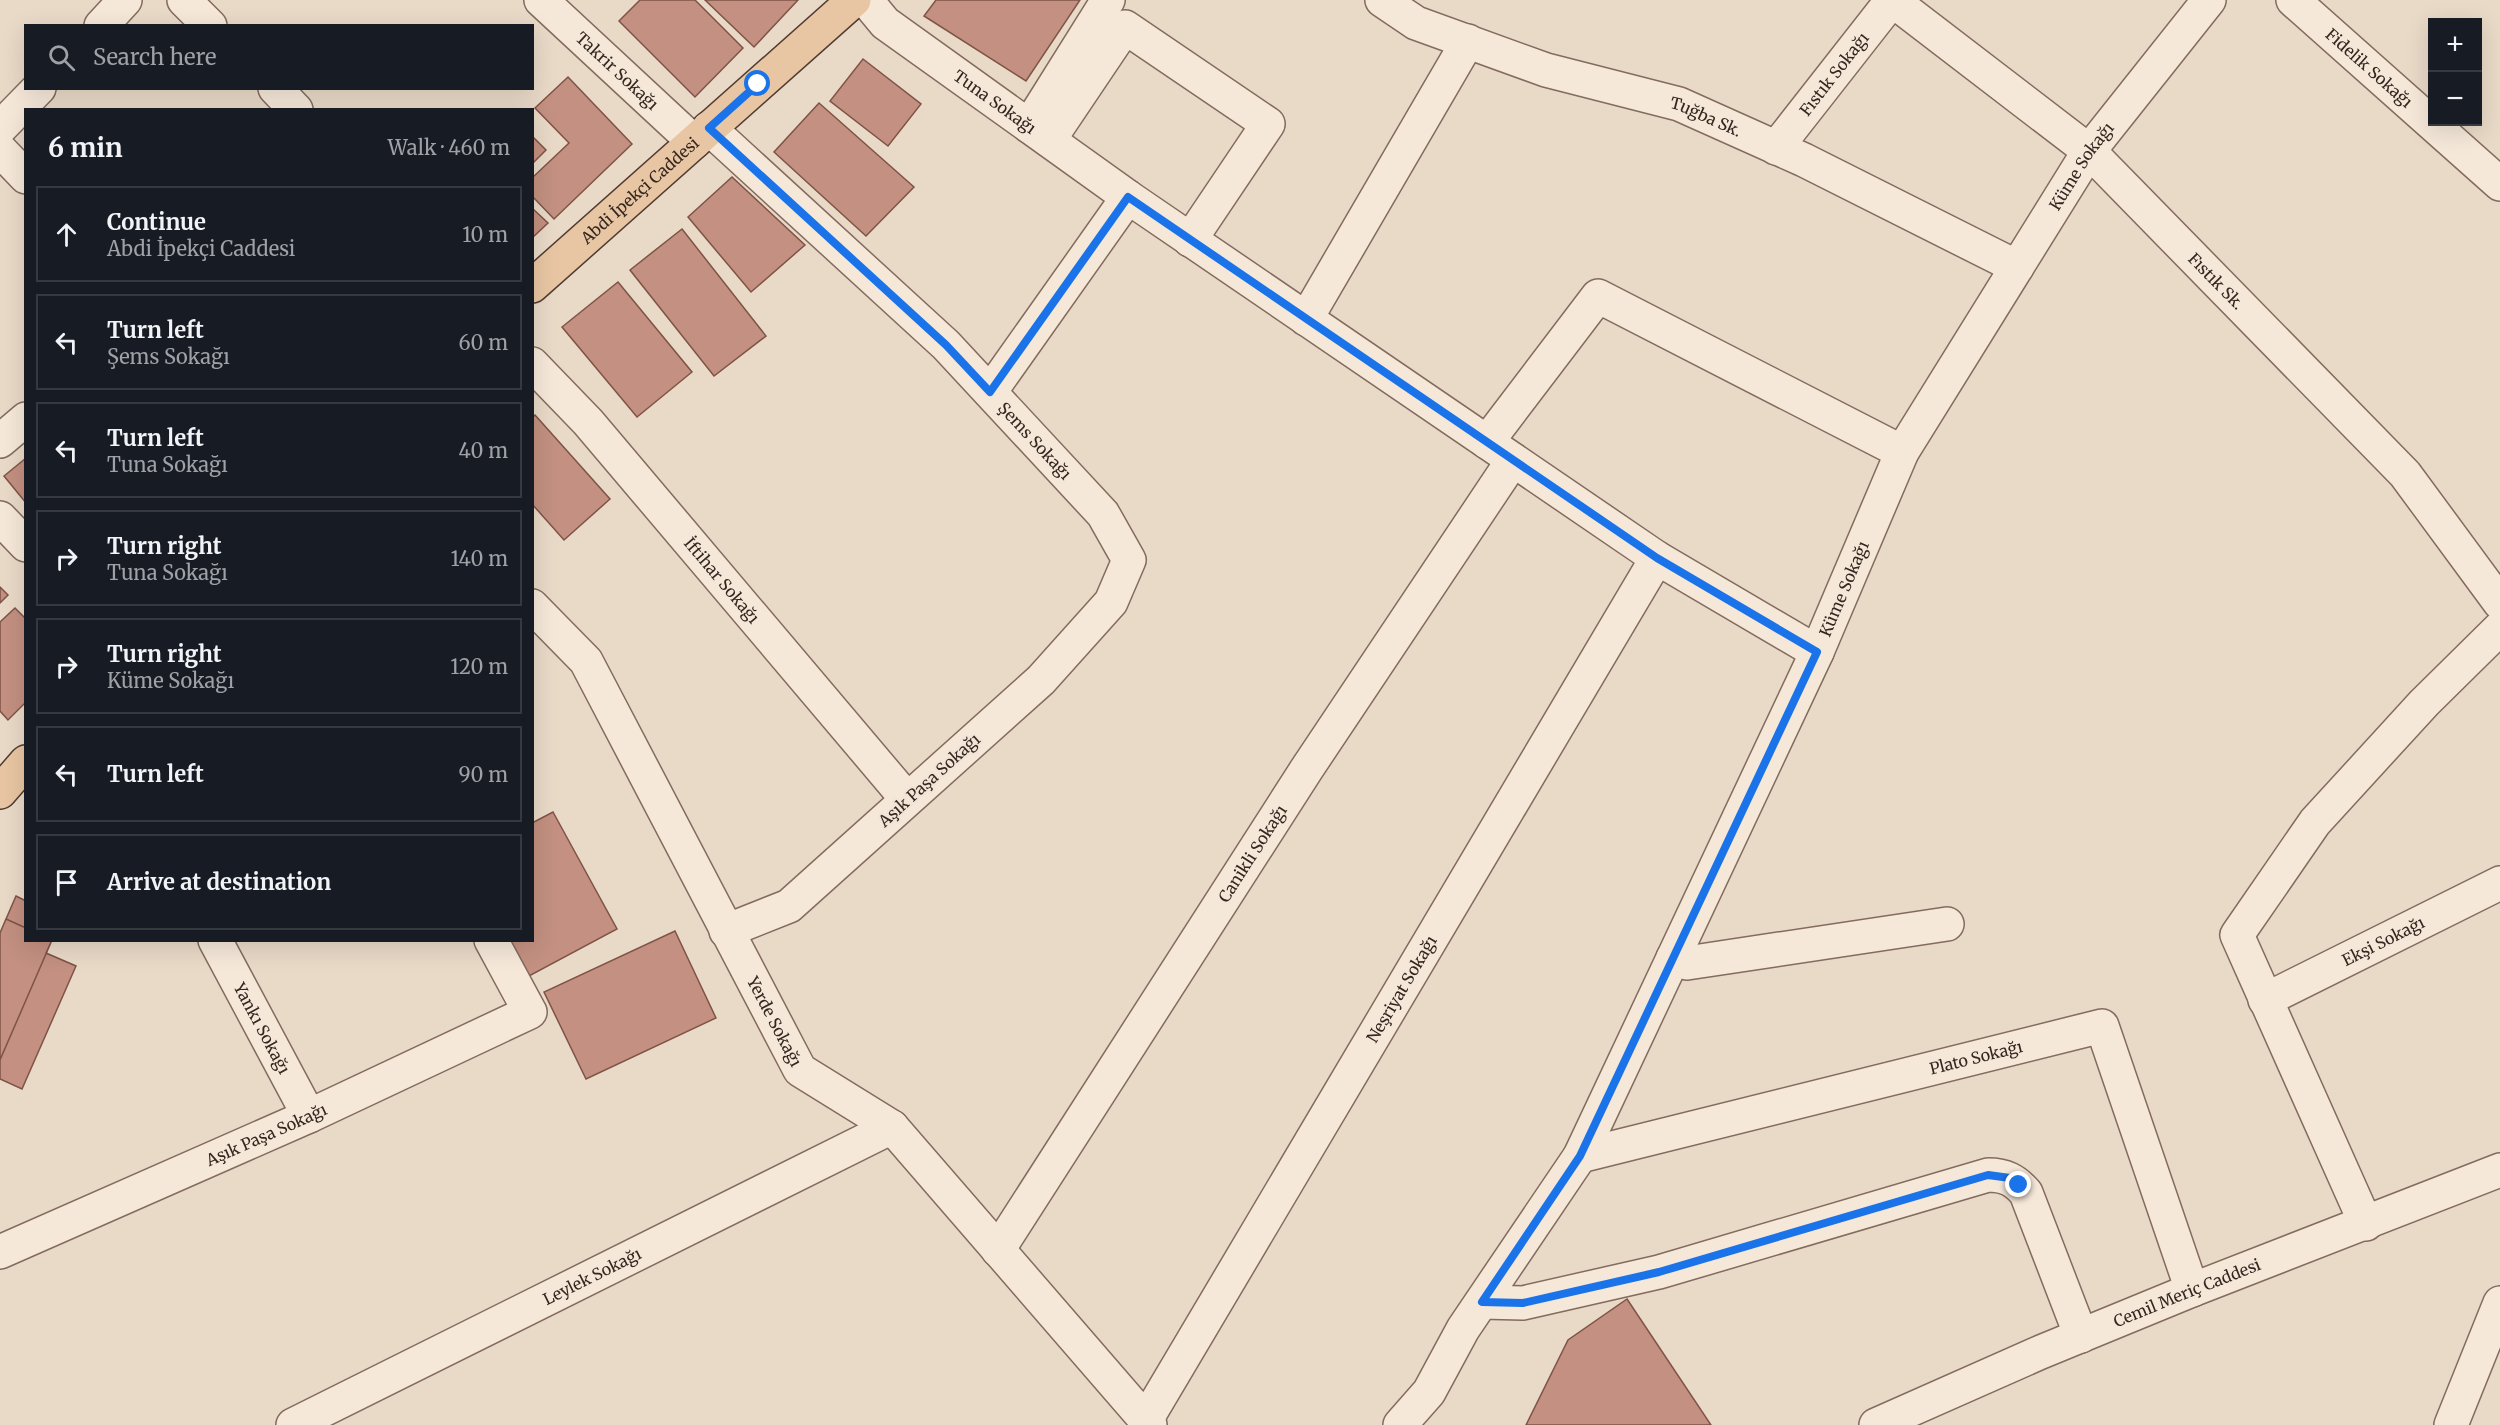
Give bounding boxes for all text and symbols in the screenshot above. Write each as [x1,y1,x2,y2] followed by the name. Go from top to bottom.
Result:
[2428,18,2482,126] map controls
[2428,18,2482,72] button: +
[24,24,534,90] search box
[2322,24,2417,112] street label: Fidelik Sokağı
[572,27,663,114] street label: Takrir Sokağı
[1795,28,1873,120] street label: Fıstık Sokağı
[45,41,78,74] icon: search
[93,43,216,71] text: Search here
[950,65,1040,138] street label: Tuna Sokağı
[744,70,770,96] route start
[2428,72,2482,126] button: −
[1668,92,1745,141] street label: Tuğba Sk.
[2045,118,2118,214] street label: Küme Sokağı
[48,131,123,164] text: 6 min
[576,133,703,249] street label: Abdi İpekçi Caddesi
[388,135,510,160] text: Walk · 460 m
[107,208,206,236] text: Continue
[50,218,83,251] icon: ahead
[462,222,508,247] text: 10 m
[107,236,295,261] text: Abdi İpekçi Caddesi
[2184,248,2248,313] street label: Fıstık Sk.
[107,316,204,344] text: Turn left
[50,326,83,359] icon: left
[458,330,508,355] text: 60 m
[107,344,230,369] text: Şems Sokağı
[994,398,1076,484] street label: Şems Sokağı
[107,424,204,452] text: Turn left
[50,434,83,467] icon: left
[458,438,508,463] text: 40 m
[107,452,228,477] text: Tuna Sokağı
[107,532,221,560] text: Turn right
[680,533,764,627] street label: İftihar Sokağı
[1815,538,1873,640] street label: Küme Sokağı
[50,542,83,575] icon: right
[451,546,508,571] text: 140 m
[107,560,228,585] text: Tuna Sokağı
[107,640,221,668] text: Turn right
[50,650,83,683] icon: right
[450,654,508,679] text: 120 m
[107,668,234,693] text: Küme Sokağı
[873,729,984,832] street label: Aşık Paşa Sokağı
[50,758,83,791] icon: left
[107,760,204,788] text: Turn left
[458,762,508,787] text: 90 m
[1214,801,1291,906] street label: Canikli Sokağı
[50,866,83,899] icon: arrive
[107,868,331,896] text: Arrive at destination
[2339,912,2428,970] street label: Ekşi Sokağı
[1362,932,1441,1046] street label: Neşriyat Sokağı
[742,972,806,1070] street label: Yerde Sokağı
[229,978,295,1077] street label: Yankı Sokağı
[1927,1036,2025,1079] street label: Plato Sokağı
[202,1099,330,1171] street label: Aşık Paşa Sokağı
[2005,1171,2031,1197] route end
[540,1243,645,1309] street label: Leylek Sokağı
[2110,1254,2263,1331] street label: Cemil Meriç Caddesi

